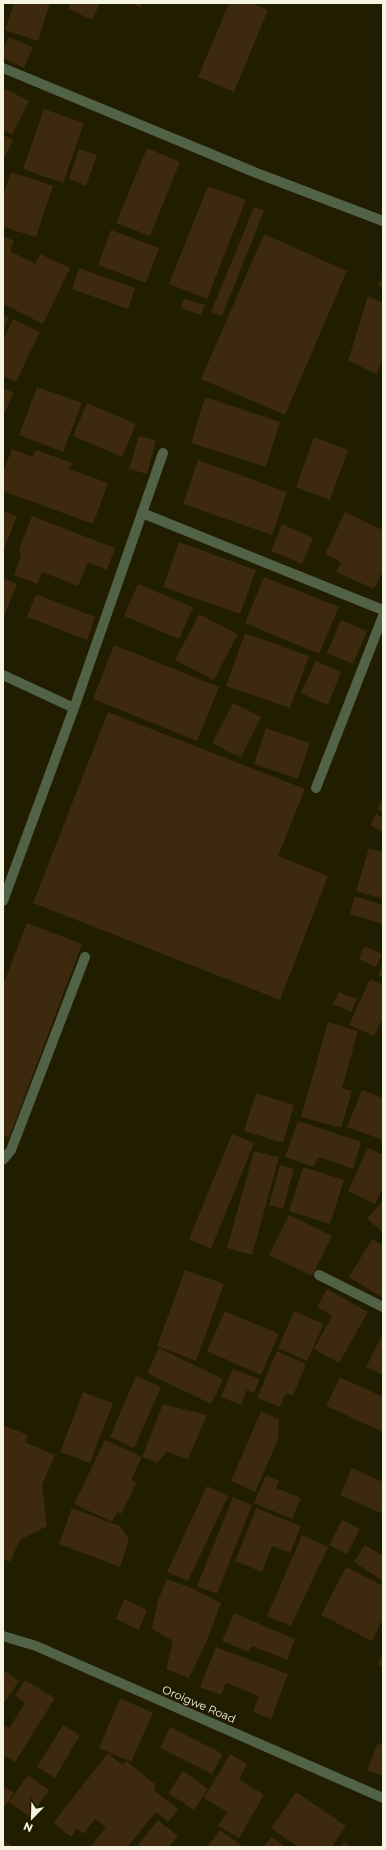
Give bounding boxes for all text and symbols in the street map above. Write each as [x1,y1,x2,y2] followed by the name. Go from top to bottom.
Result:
[160,1682,238,1726] street label: Oroigwe Road
[12,1798,52,1838] north arrow
[21,1819,35,1835] text: N

